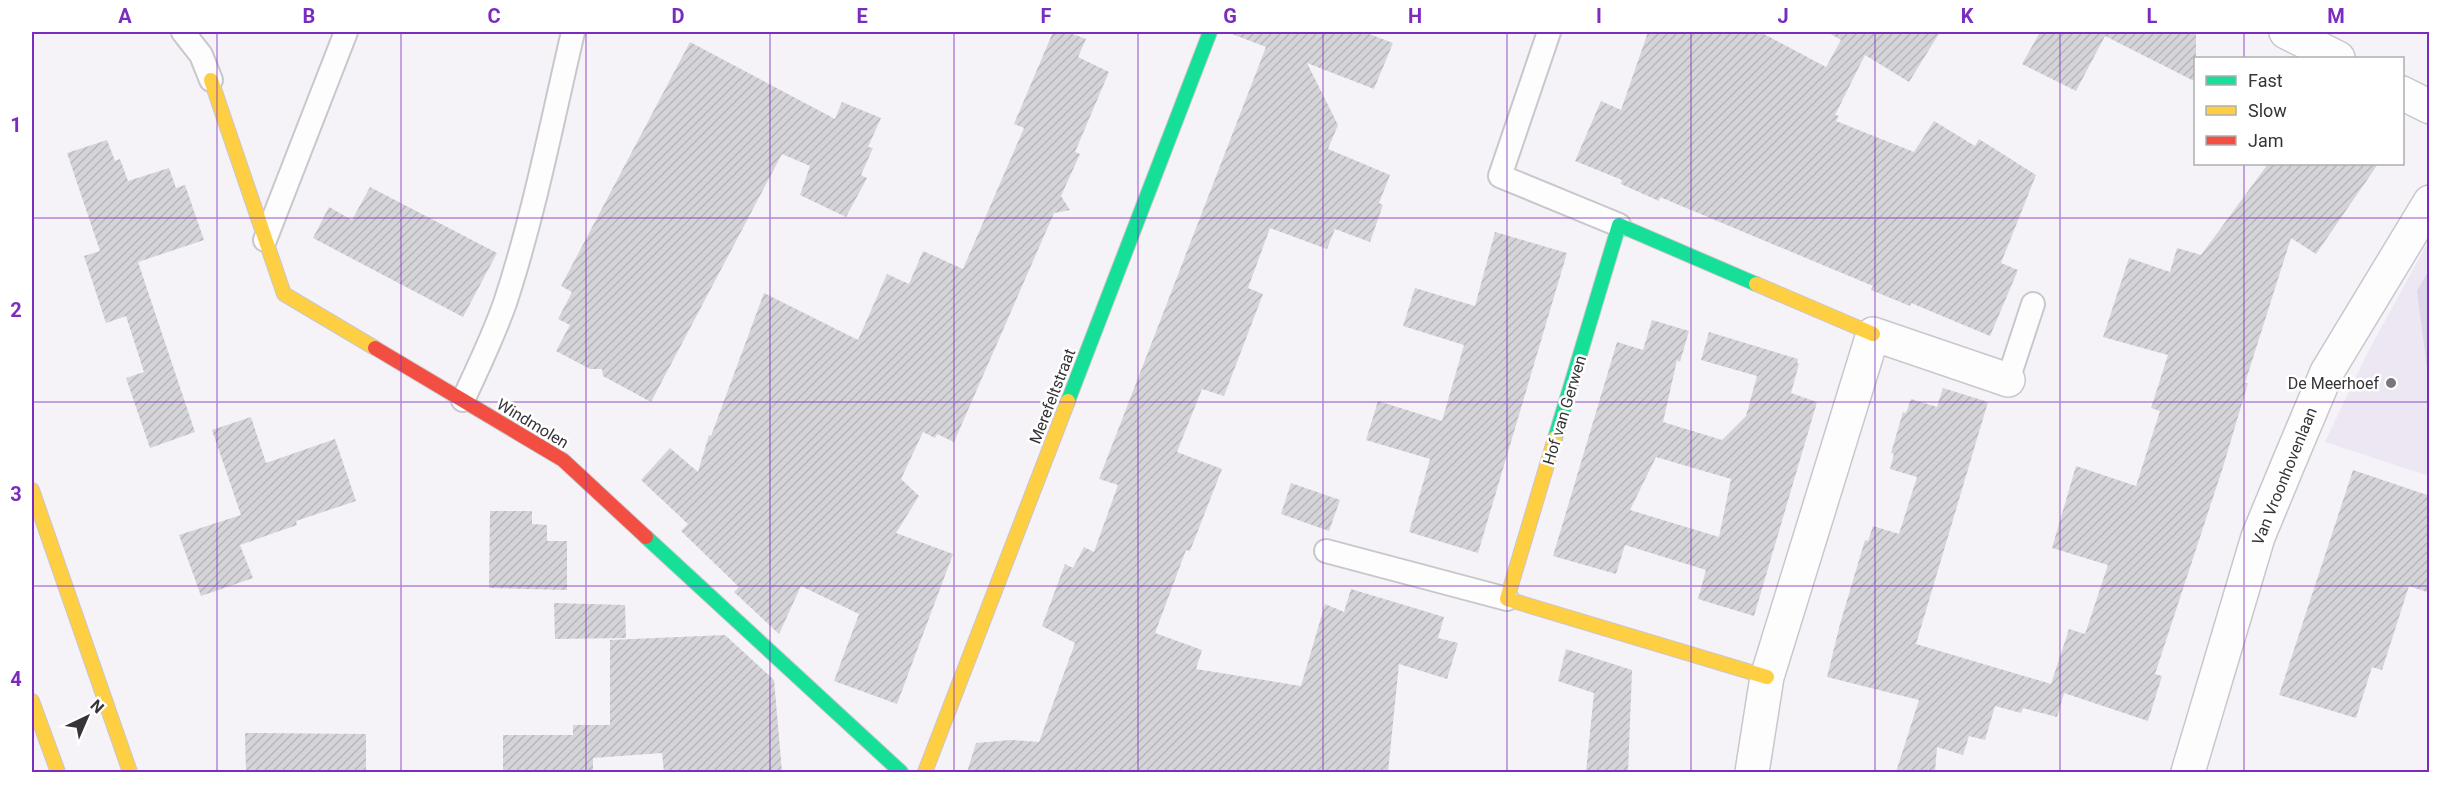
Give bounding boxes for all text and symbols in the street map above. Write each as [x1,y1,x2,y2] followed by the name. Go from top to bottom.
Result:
[118,4,132,28] text: A
[303,4,315,28] text: B
[487,4,501,28] text: C
[672,4,685,28] text: D
[856,4,868,28] text: E
[1041,4,1052,28] text: F
[1223,4,1237,28] text: G
[1408,4,1422,28] text: H
[1596,4,1602,28] text: I
[1777,4,1789,28] text: J
[1961,4,1974,28] text: K
[2147,4,2158,28] text: L
[2327,4,2345,28] text: M
[2194,57,2404,165] legend
[2248,70,2283,91] text: Fast
[2248,100,2287,121] text: Slow
[10,113,22,137] text: 1
[2248,130,2284,151] text: Jam
[10,298,22,322] text: 2
[1026,346,1079,446] street label: Merefeltstraat
[1539,353,1590,467] street label: Hof van Gerwen
[2288,374,2379,393] place label: De Meerhoef
[2384,376,2398,390] marker: De Meerhoef
[493,395,572,452] street label: Windmolen
[2248,405,2321,548] street label: Van Vroonhovenlaan
[10,482,22,506] text: 3
[10,667,22,691] text: 4
[57,687,117,747] north arrow
[86,696,108,717] text: N

